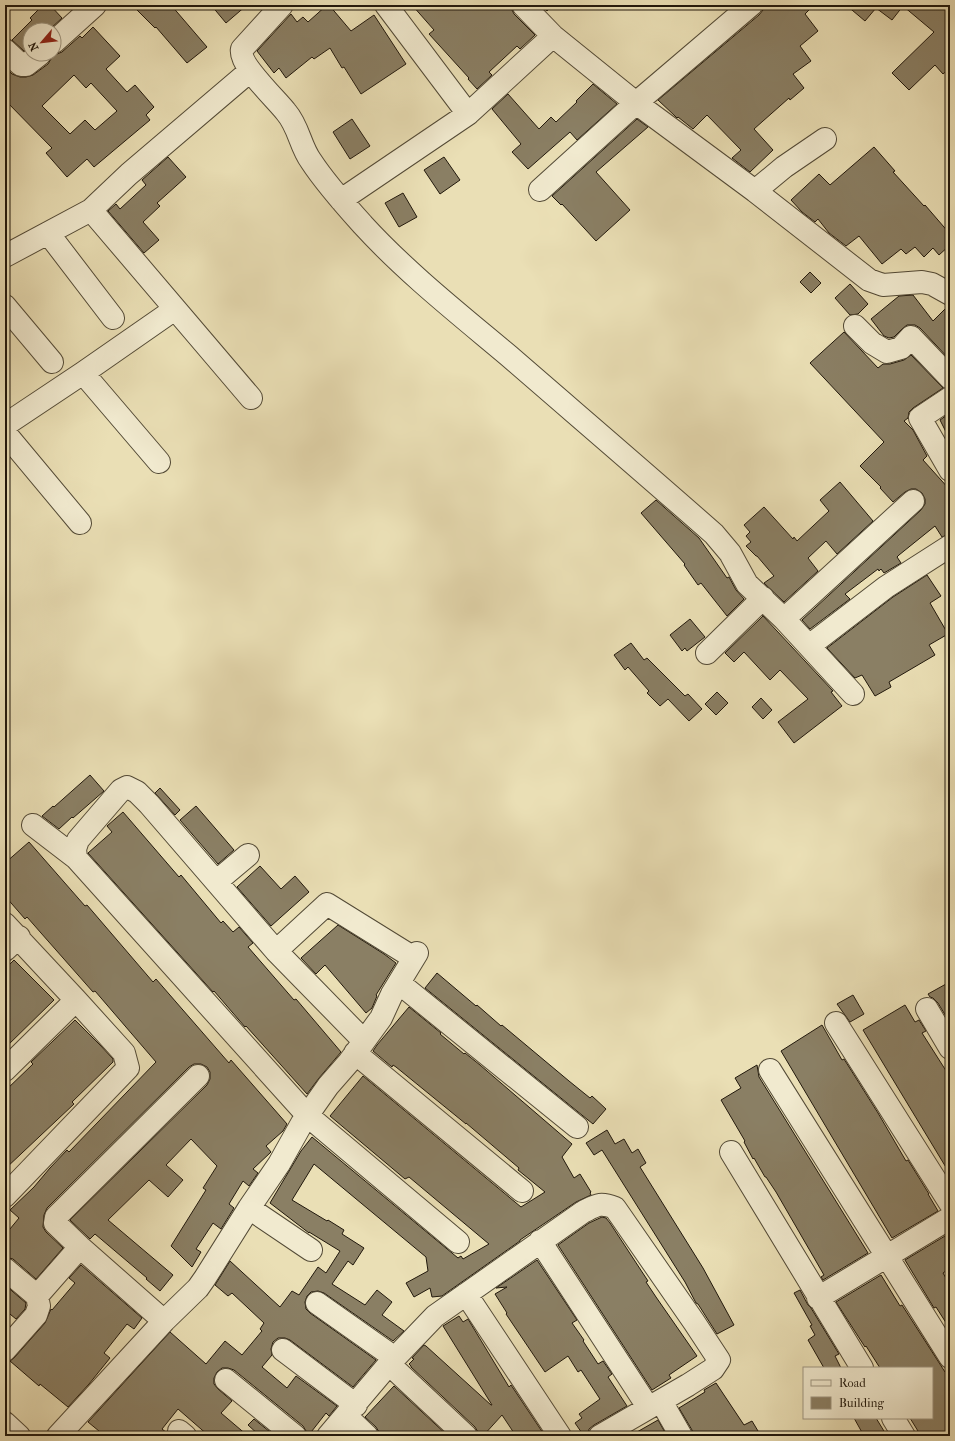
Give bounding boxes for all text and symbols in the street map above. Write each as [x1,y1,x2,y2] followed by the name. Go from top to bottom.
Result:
[22,22,62,62] north arrow
[26,39,41,53] text: N
[803,1367,933,1419] legend
[839,1376,866,1390] text: Road
[839,1396,884,1410] text: Building

